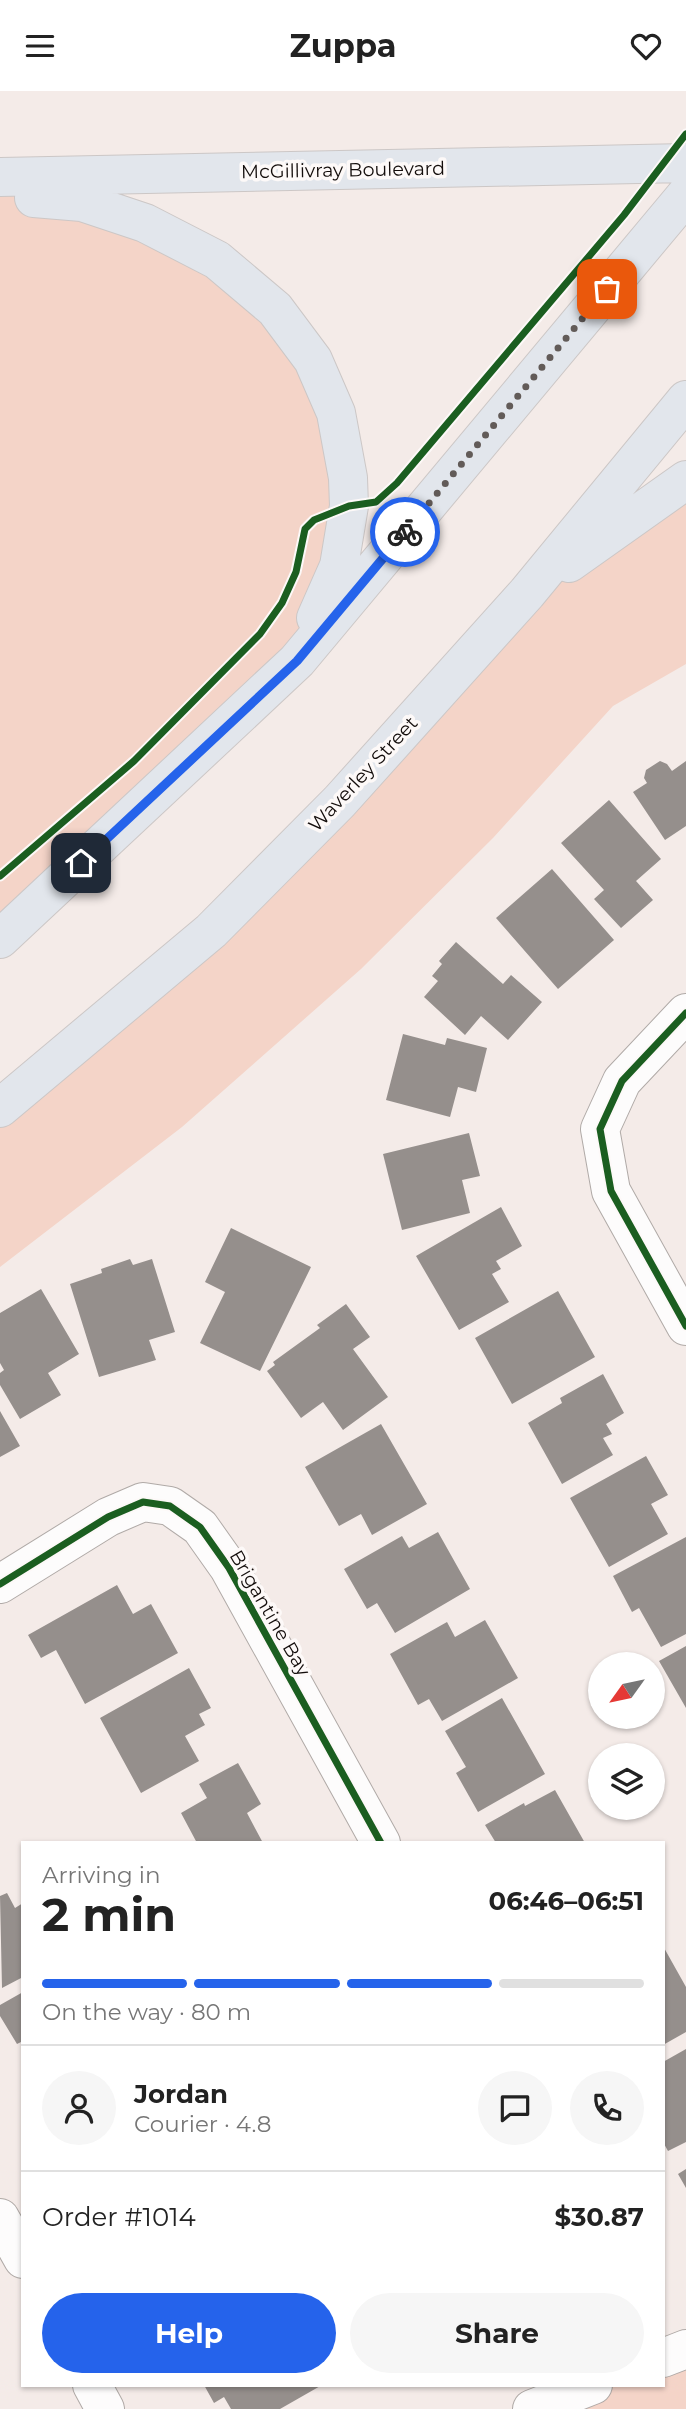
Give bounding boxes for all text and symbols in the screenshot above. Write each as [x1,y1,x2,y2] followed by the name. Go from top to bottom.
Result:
[290,26,396,65] text: Zuppa
[21,27,59,65] icon: menu
[627,27,665,65] icon: heart
[241,157,445,183] street label: McGillivray Boulevard
[577,259,637,319] pin
[588,270,626,308] icon: bag
[370,497,440,567] courier
[386,513,424,551] icon: bike
[304,711,422,836] street label: Waverley Street
[51,833,111,893] pin
[62,844,100,882] icon: home
[225,1546,316,1681] street label: Brigantine Bay
[588,1652,665,1729] north arrow
[588,1652,665,1820] map controls
[588,1743,665,1820] button: layers
[42,1861,161,1889] text: Arriving in
[489,1885,644,1917] text: 06:46–06:51
[42,1886,176,1943] text: 2 min
[42,1998,251,2026] text: On the way · 80 m
[42,2071,116,2145] button: person
[478,2071,552,2145] button: chat
[570,2071,644,2145] button: phone
[134,2078,228,2110] text: Jordan
[134,2110,271,2138] text: Courier · 4.8
[42,2201,196,2233] text: Order #1014
[554,2201,644,2233] text: $30.87
[42,2293,336,2373] button: Help
[350,2293,644,2373] button: Share

